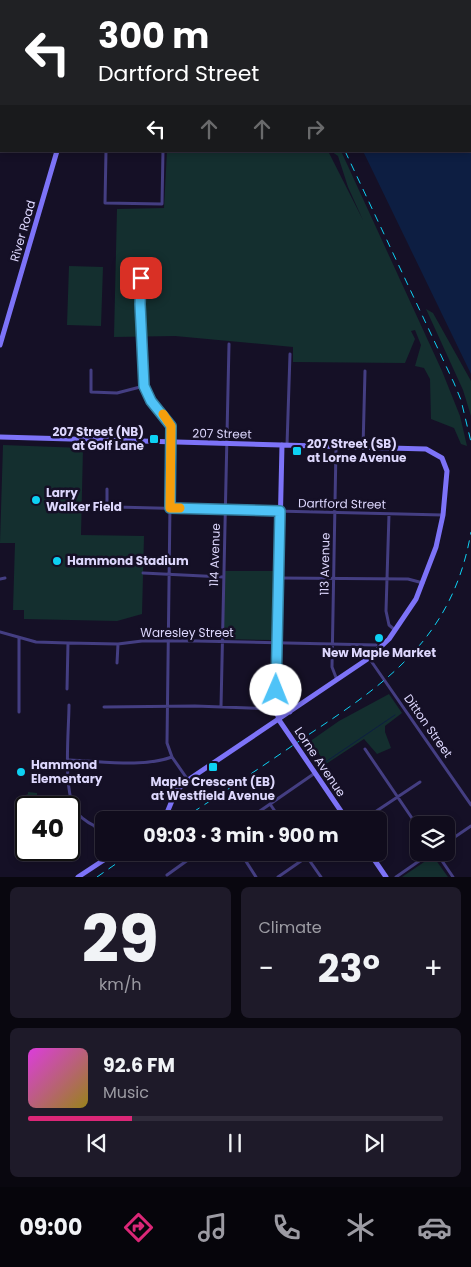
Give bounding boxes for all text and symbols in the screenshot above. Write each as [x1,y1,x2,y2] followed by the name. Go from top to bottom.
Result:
[98,11,209,60] text: 300 m
[15,20,80,85] icon: left
[98,58,259,89] text: Dartford Street
[142,115,170,143] icon: left
[195,115,223,143] icon: ahead
[248,115,276,143] icon: ahead
[301,115,329,143] icon: right
[6,198,39,264] street label: River Road
[120,257,162,299] pin
[127,264,155,292] icon: arrive
[52,423,145,454] place label: 207 Street (NB) at Golf Lane
[192,424,252,443] street label: 207 Street
[148,433,160,445] marker: 207 Street (NB) at Golf Lane
[307,435,407,466] place label: 207 Street (SB) at Lorne Avenue
[291,445,303,457] marker: 207 Street (SB) at Lorne Avenue
[46,484,122,515] place label: Larry Walker Field
[30,494,42,506] marker: Larry Walker Field
[298,494,386,513] street label: Dartford Street
[205,523,224,587] street label: 114 Avenue
[315,532,334,596] street label: 113 Avenue
[67,552,189,569] place label: Hammond Stadium
[51,555,63,567] marker: Hammond Stadium
[140,624,234,641] street label: Waresley Street
[373,632,385,644] marker: New Maple Market
[322,644,436,661] place label: New Maple Market
[249,663,301,715] position arrow
[400,691,457,761] street label: Ditton Street
[291,724,350,800] street label: Lorne Avenue
[31,756,103,787] place label: Hammond Elementary
[207,761,219,773] marker: Maple Crescent (EB) at Westfield Avenue
[15,766,27,778] marker: Hammond Elementary
[150,773,276,804] place label: Maple Crescent (EB) at Westfield Avenue
[15,796,80,861] speed limit sign: 40
[410,816,455,861] map controls
[410,816,455,861] button: layers
[143,822,339,849] text: 09:03 · 3 min · 900 m
[82,894,159,985] text: 29
[259,916,322,939] text: Climate
[318,942,380,995] text: 23°
[259,949,274,988] text: −
[424,949,443,988] text: +
[99,973,142,996] text: km/h
[103,1052,175,1079] text: 92.6 FM
[103,1081,149,1104] text: Music
[83,1129,111,1157] icon: previous
[221,1129,249,1157] icon: pause
[360,1129,388,1157] icon: next
[121,1210,156,1245] icon: directions
[195,1210,230,1245] icon: music
[269,1210,304,1245] icon: phone
[343,1210,378,1245] icon: climate
[417,1210,452,1245] icon: car
[19,1212,82,1243] text: 09:00

